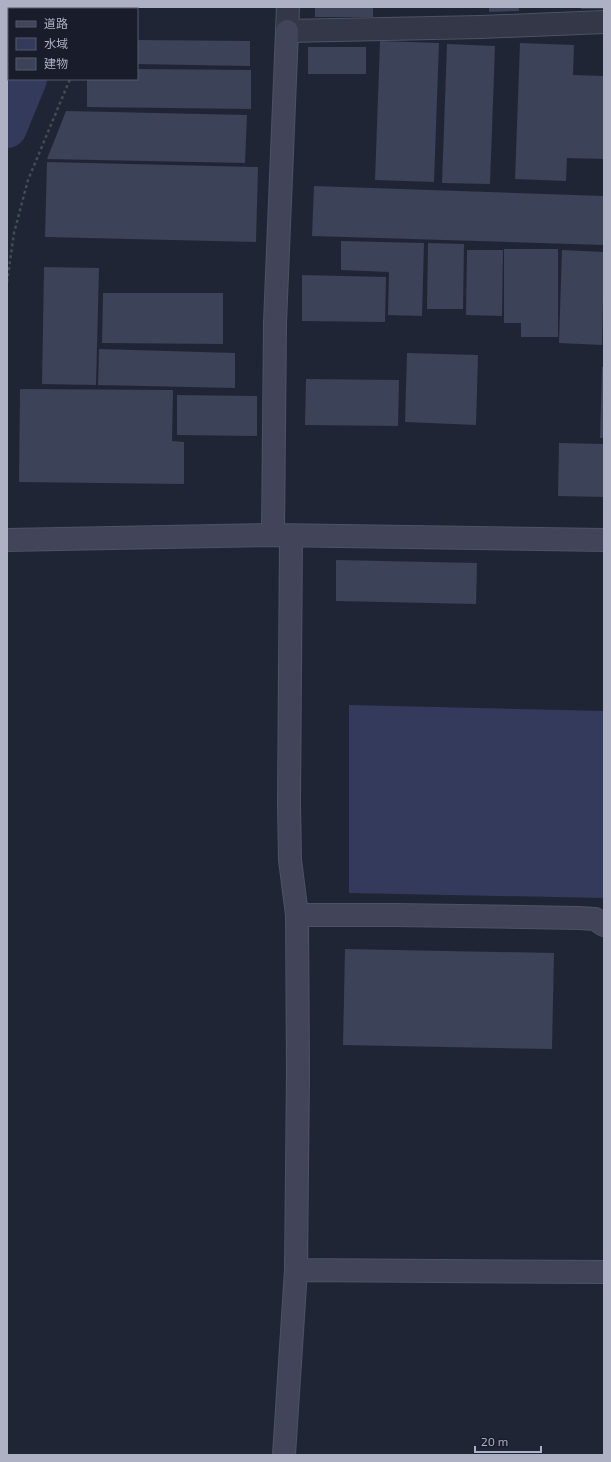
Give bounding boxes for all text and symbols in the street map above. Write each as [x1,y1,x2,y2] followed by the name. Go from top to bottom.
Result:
[8,8,138,80] legend
[44,16,68,30] text: 道路
[44,36,68,50] text: 水域
[44,56,68,70] text: 建物
[475,1428,541,1454] scale bar
[481,1434,508,1448] text: 20 m

